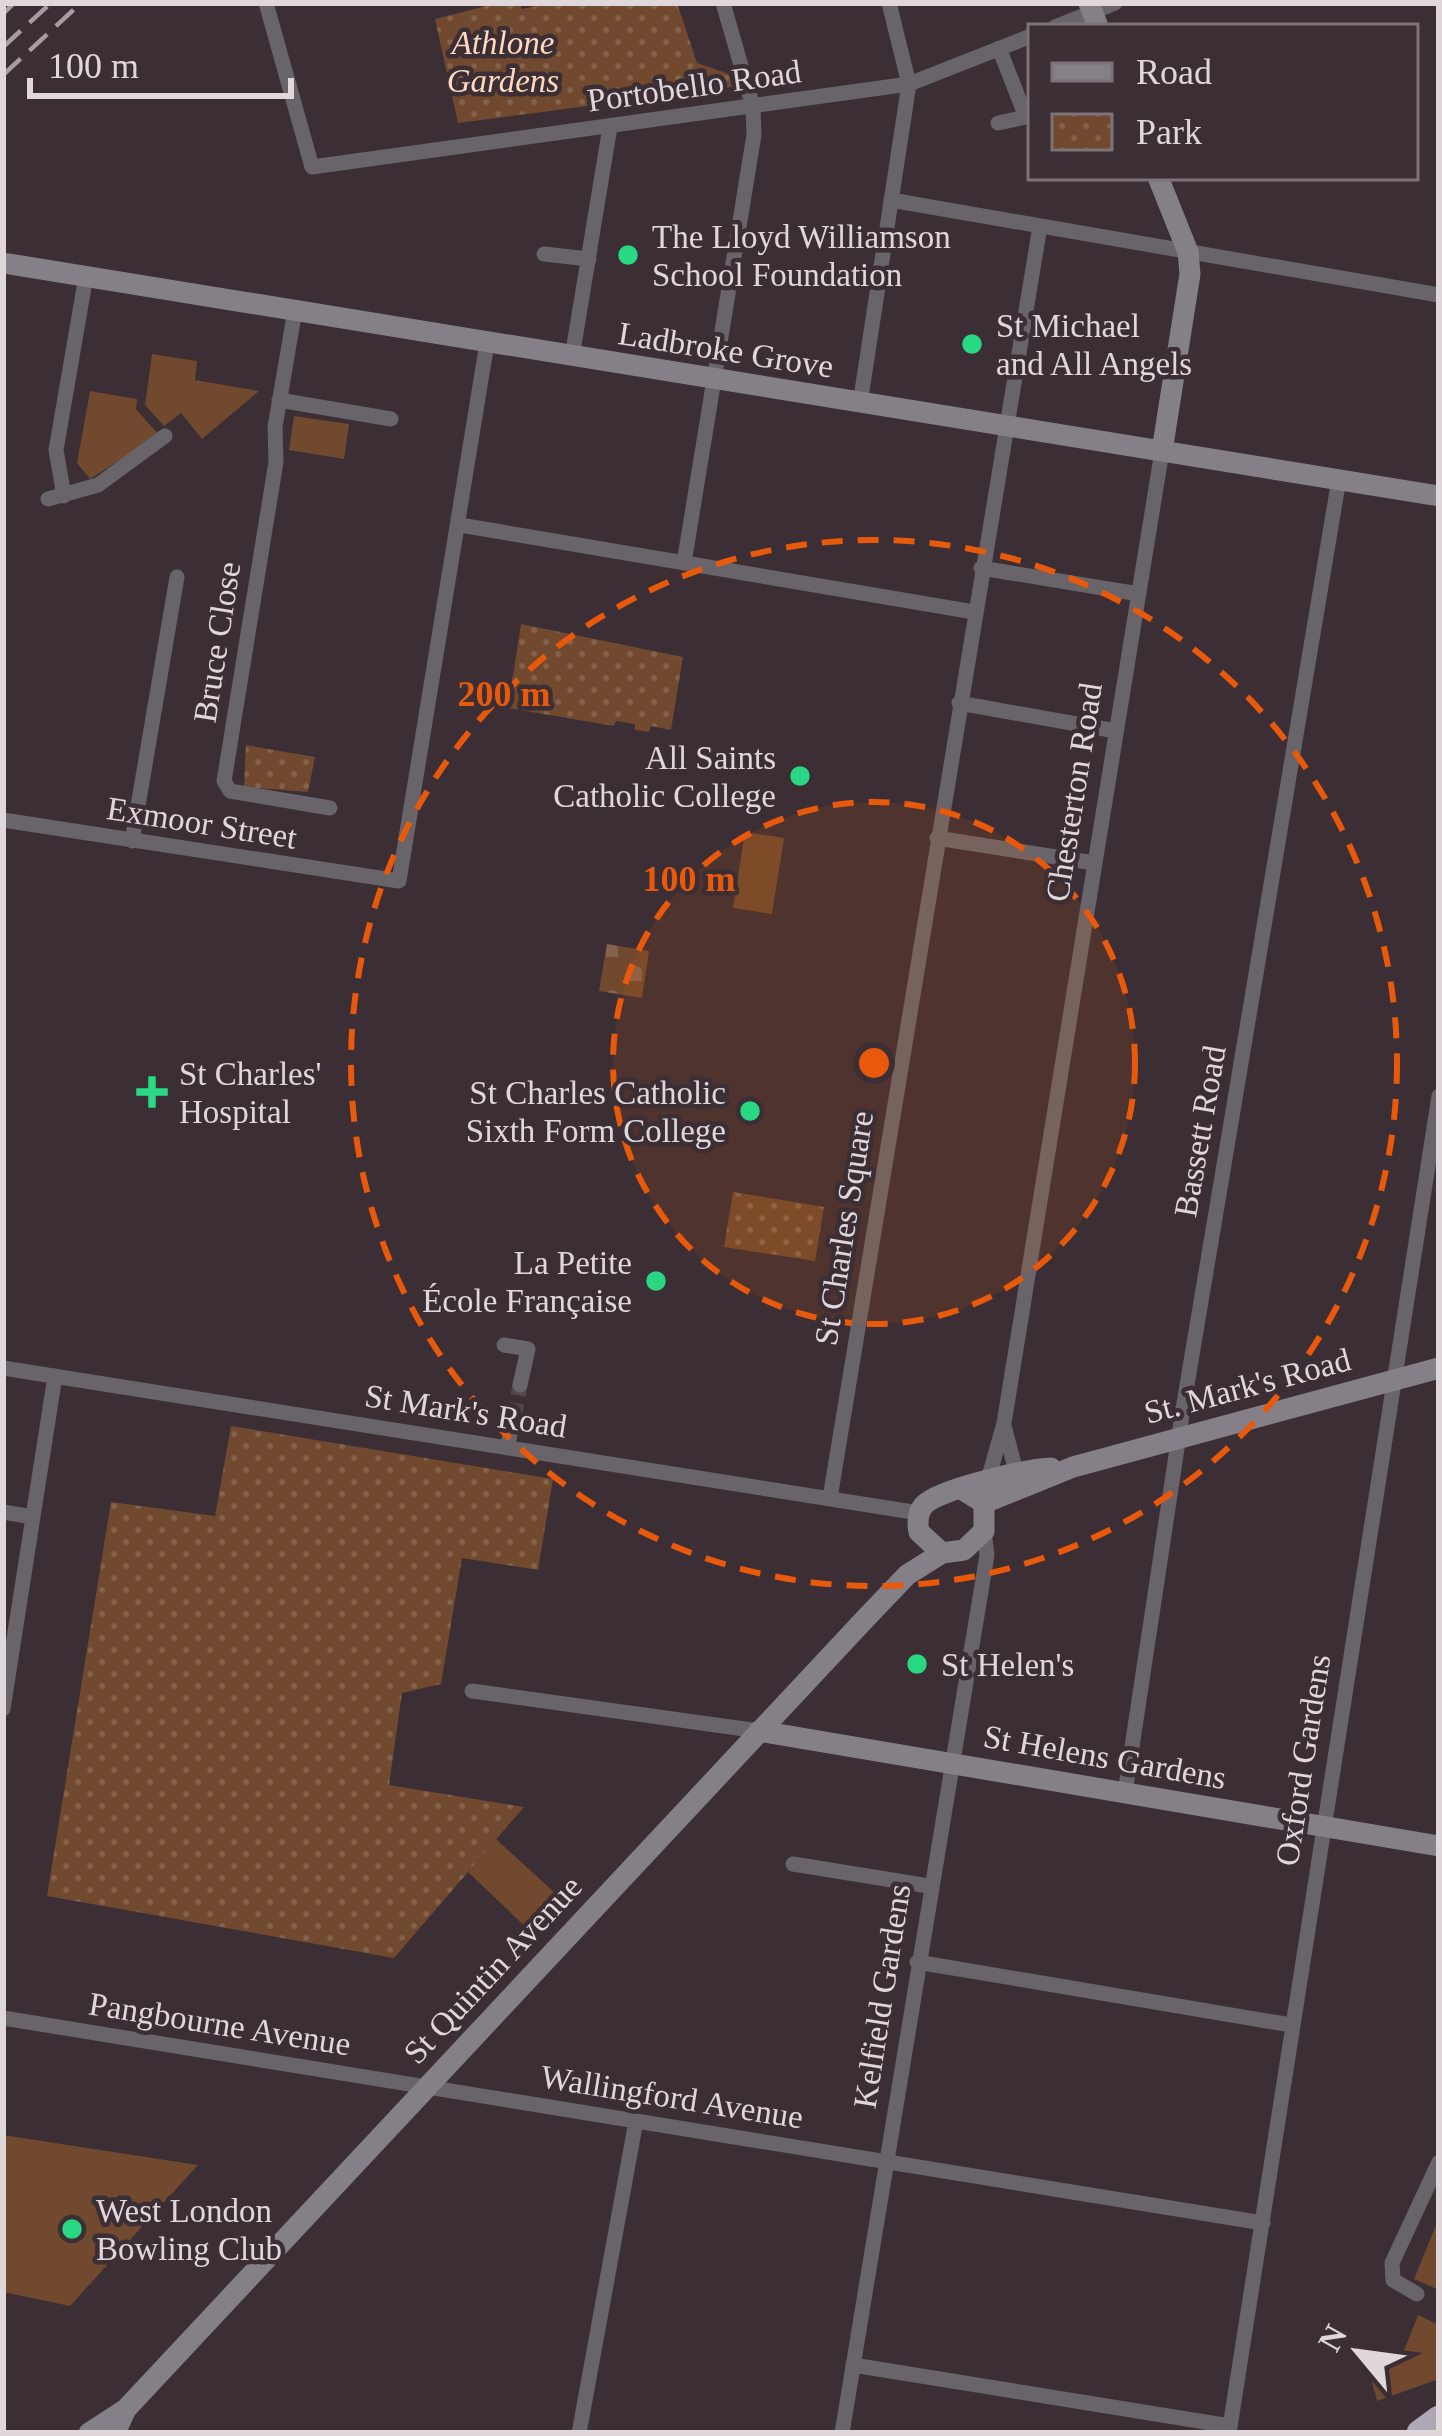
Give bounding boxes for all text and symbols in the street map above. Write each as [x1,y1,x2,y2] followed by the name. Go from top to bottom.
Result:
[30,24,291,98] scale bar
[1028,24,1418,180] legend
[447,25,559,99] park label: Athlone Gardens
[48,46,139,86] text: 100 m
[1136,52,1212,92] text: Road
[585,53,804,119] street label: Portobello Road
[1136,112,1202,152] text: Park
[652,219,951,293] place label: The Lloyd Williamson School Foundation
[615,242,641,268] marker: The Lloyd Williamson School Foundation
[996,308,1192,382] place label: St Michael and All Angels
[616,315,836,385] street label: Ladbroke Grove
[959,331,985,357] marker: St Michael and All Angels
[187,559,247,725] street label: Bruce Close
[458,674,551,714] text: 200 m
[1039,680,1109,904] street label: Chesterton Road
[553,740,776,814] place label: All Saints Catholic College
[787,763,813,789] marker: All Saints Catholic College
[104,790,299,856] street label: Exmoor Street
[643,859,736,899] text: 100 m
[853,1042,895,1084] centre of rings
[1167,1042,1233,1220] street label: Bassett Road
[179,1056,322,1130] place label: St Charles' Hospital
[466,1075,726,1149] place label: St Charles Catholic Sixth Form College
[136,1076,168,1108] marker: St Charles' Hospital
[737,1098,763,1124] marker: St Charles Catholic Sixth Form College
[808,1109,880,1348] street label: St Charles Square
[422,1245,632,1319] place label: La Petite École Française
[643,1268,669,1294] marker: La Petite École Française
[1140,1341,1355,1431] street label: St. Mark's Road
[362,1377,570,1445] street label: St Mark's Road
[941,1647,1074,1683] place label: St Helen's
[904,1651,930,1677] marker: St Helen's
[1269,1652,1337,1868] street label: Oxford Gardens
[981,1718,1229,1796] street label: St Helens Gardens
[397,1868,589,2071] street label: St Quintin Avenue
[847,1882,917,2111] street label: Kelfield Gardens
[87,1986,353,2062] street label: Pangbourne Avenue
[538,2058,806,2136] street label: Wallingford Avenue
[96,2193,282,2267] place label: West London Bowling Club
[59,2216,85,2242] marker: West London Bowling Club
[1298,2292,1418,2412] north arrow
[1311,2319,1354,2357] text: N

